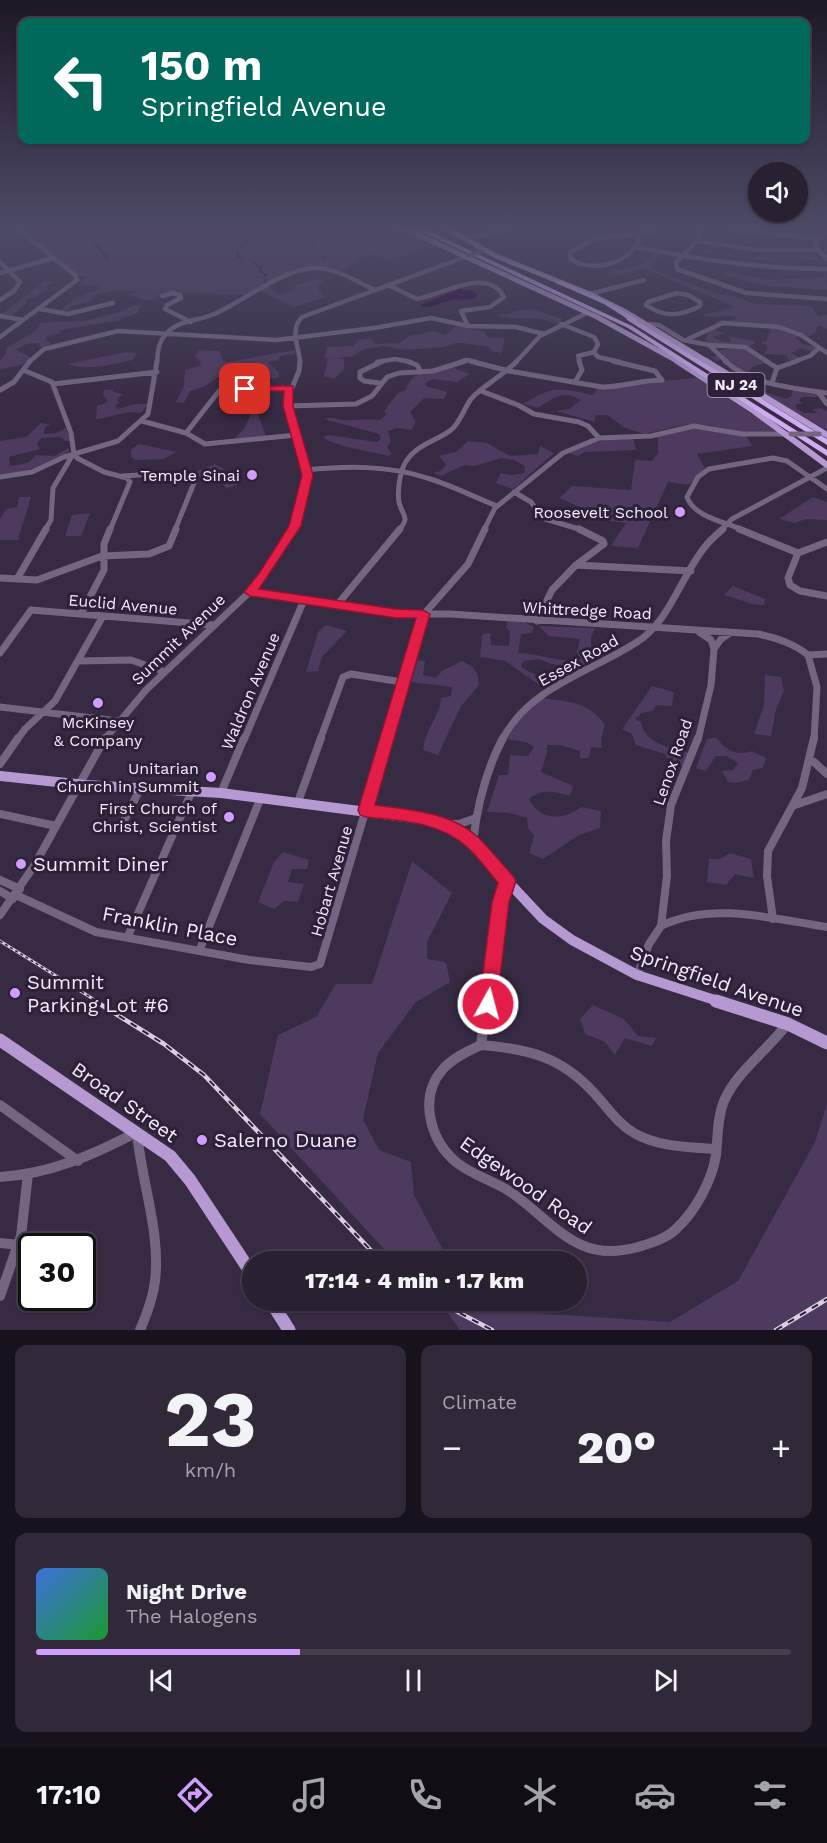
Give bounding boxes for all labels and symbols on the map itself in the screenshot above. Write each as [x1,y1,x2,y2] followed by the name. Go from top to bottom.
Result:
[219,363,270,414] pin
[708,373,764,397] road number: NJ 24
[140,466,240,485] place label: Temple Sinai
[245,468,259,482] marker: Temple Sinai
[533,503,668,522] place label: Roosevelt School
[673,505,687,519] marker: Roosevelt School
[68,590,178,619] street label: Euclid Avenue
[128,590,229,689] street label: Summit Avenue
[522,598,652,623] street label: Whittredge Road
[217,630,284,753] street label: Waldron Avenue
[535,631,622,690] street label: Essex Road
[91,696,105,710] marker: McKinsey & Company
[54,713,143,750] place label: McKinsey & Company
[649,716,696,808] street label: Lenox Road
[57,759,199,796] place label: Unitarian Church in Summit
[204,770,218,784] marker: Unitarian Church in Summit
[92,799,218,836] place label: First Church of Christ, Scientist
[222,810,236,824] marker: First Church of Christ, Scientist
[307,824,356,939] street label: Hobart Avenue
[33,852,168,876] place label: Summit Diner
[14,857,28,871] marker: Summit Diner
[100,901,240,951] street label: Franklin Place
[627,940,807,1022] street label: Springfield Avenue
[27,970,169,1017] place label: Summit Parking Lot #6
[456,972,520,1036] position arrow
[8,986,22,1000] marker: Summit Parking Lot #6
[67,1057,183,1148] street label: Broad Street
[214,1128,357,1152] place label: Salerno Duane
[455,1131,597,1239] street label: Edgewood Road
[195,1133,209,1147] marker: Salerno Duane
[18,1233,96,1311] speed limit sign: 30

